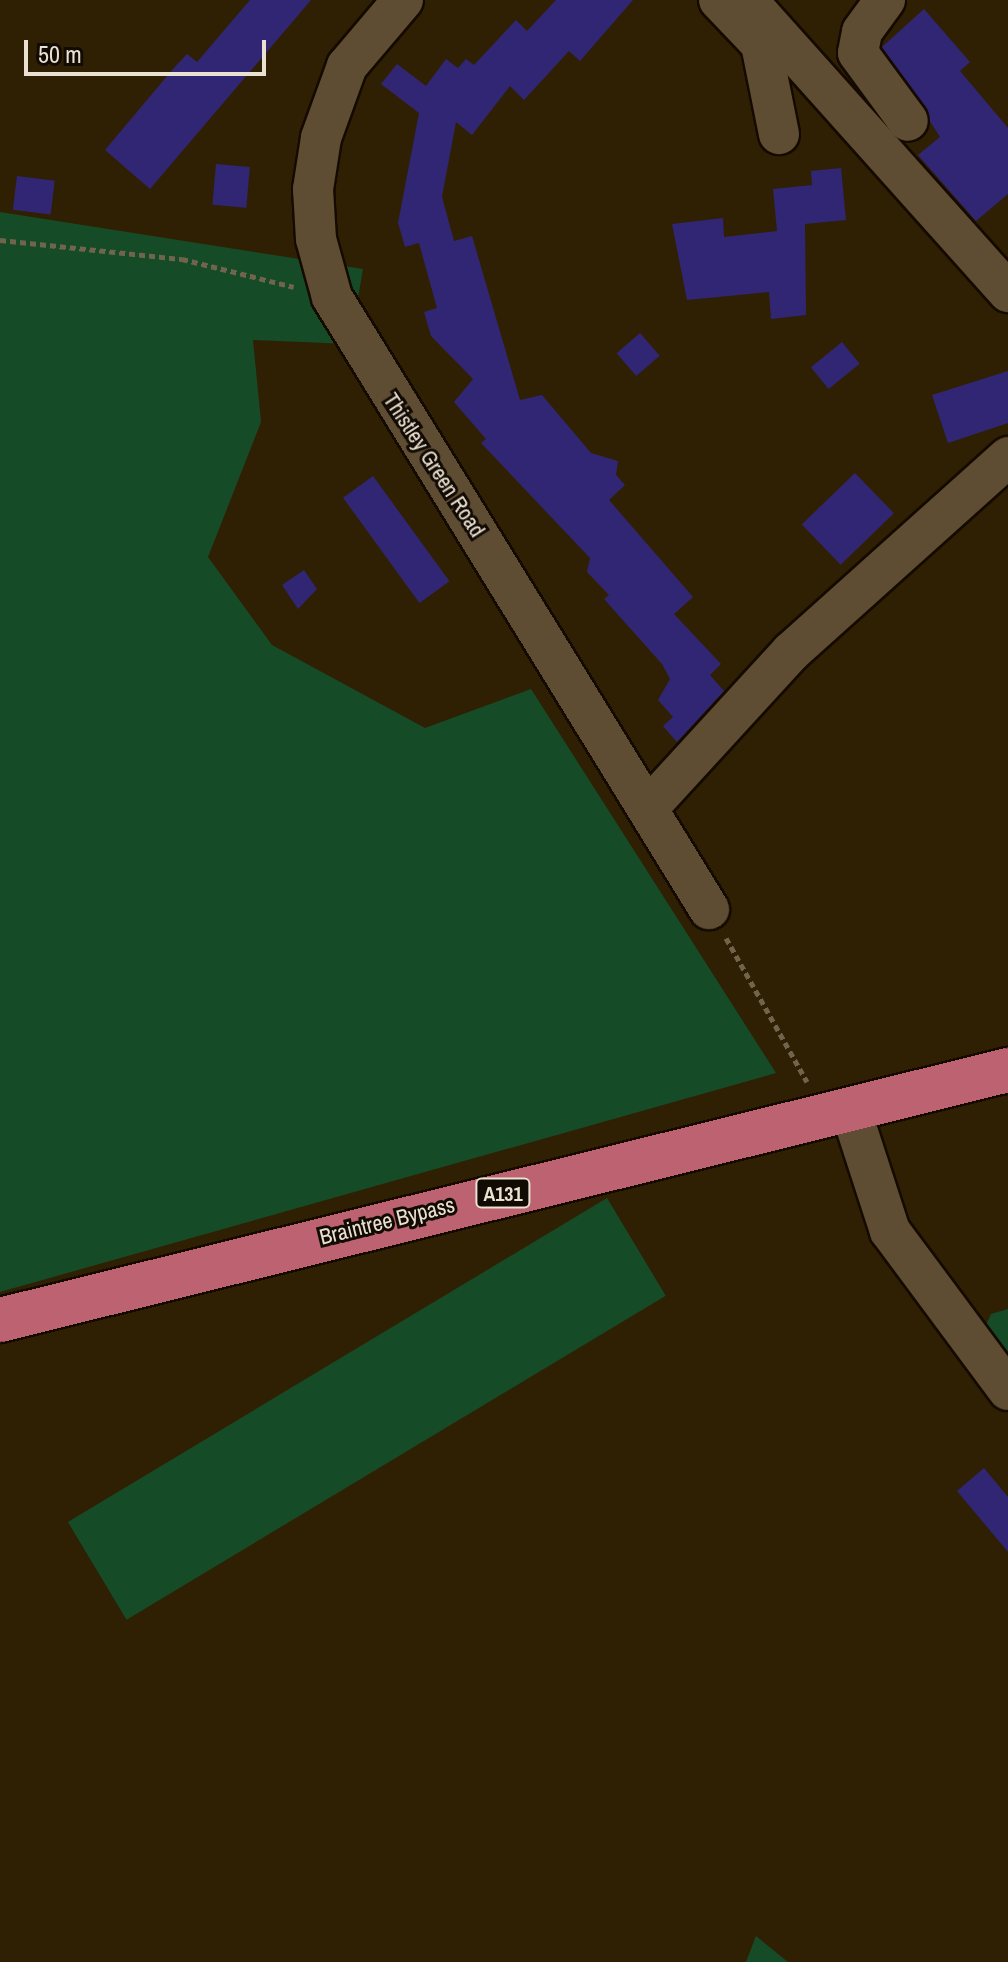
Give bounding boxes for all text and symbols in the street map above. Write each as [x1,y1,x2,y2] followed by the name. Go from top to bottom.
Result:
[28,24,270,74] scale bar
[38,38,82,70] text: 50 m
[378,388,490,542] street label: Thistley Green Road
[475,1177,531,1209] road number: A131
[317,1191,457,1251] street label: Braintree Bypass

